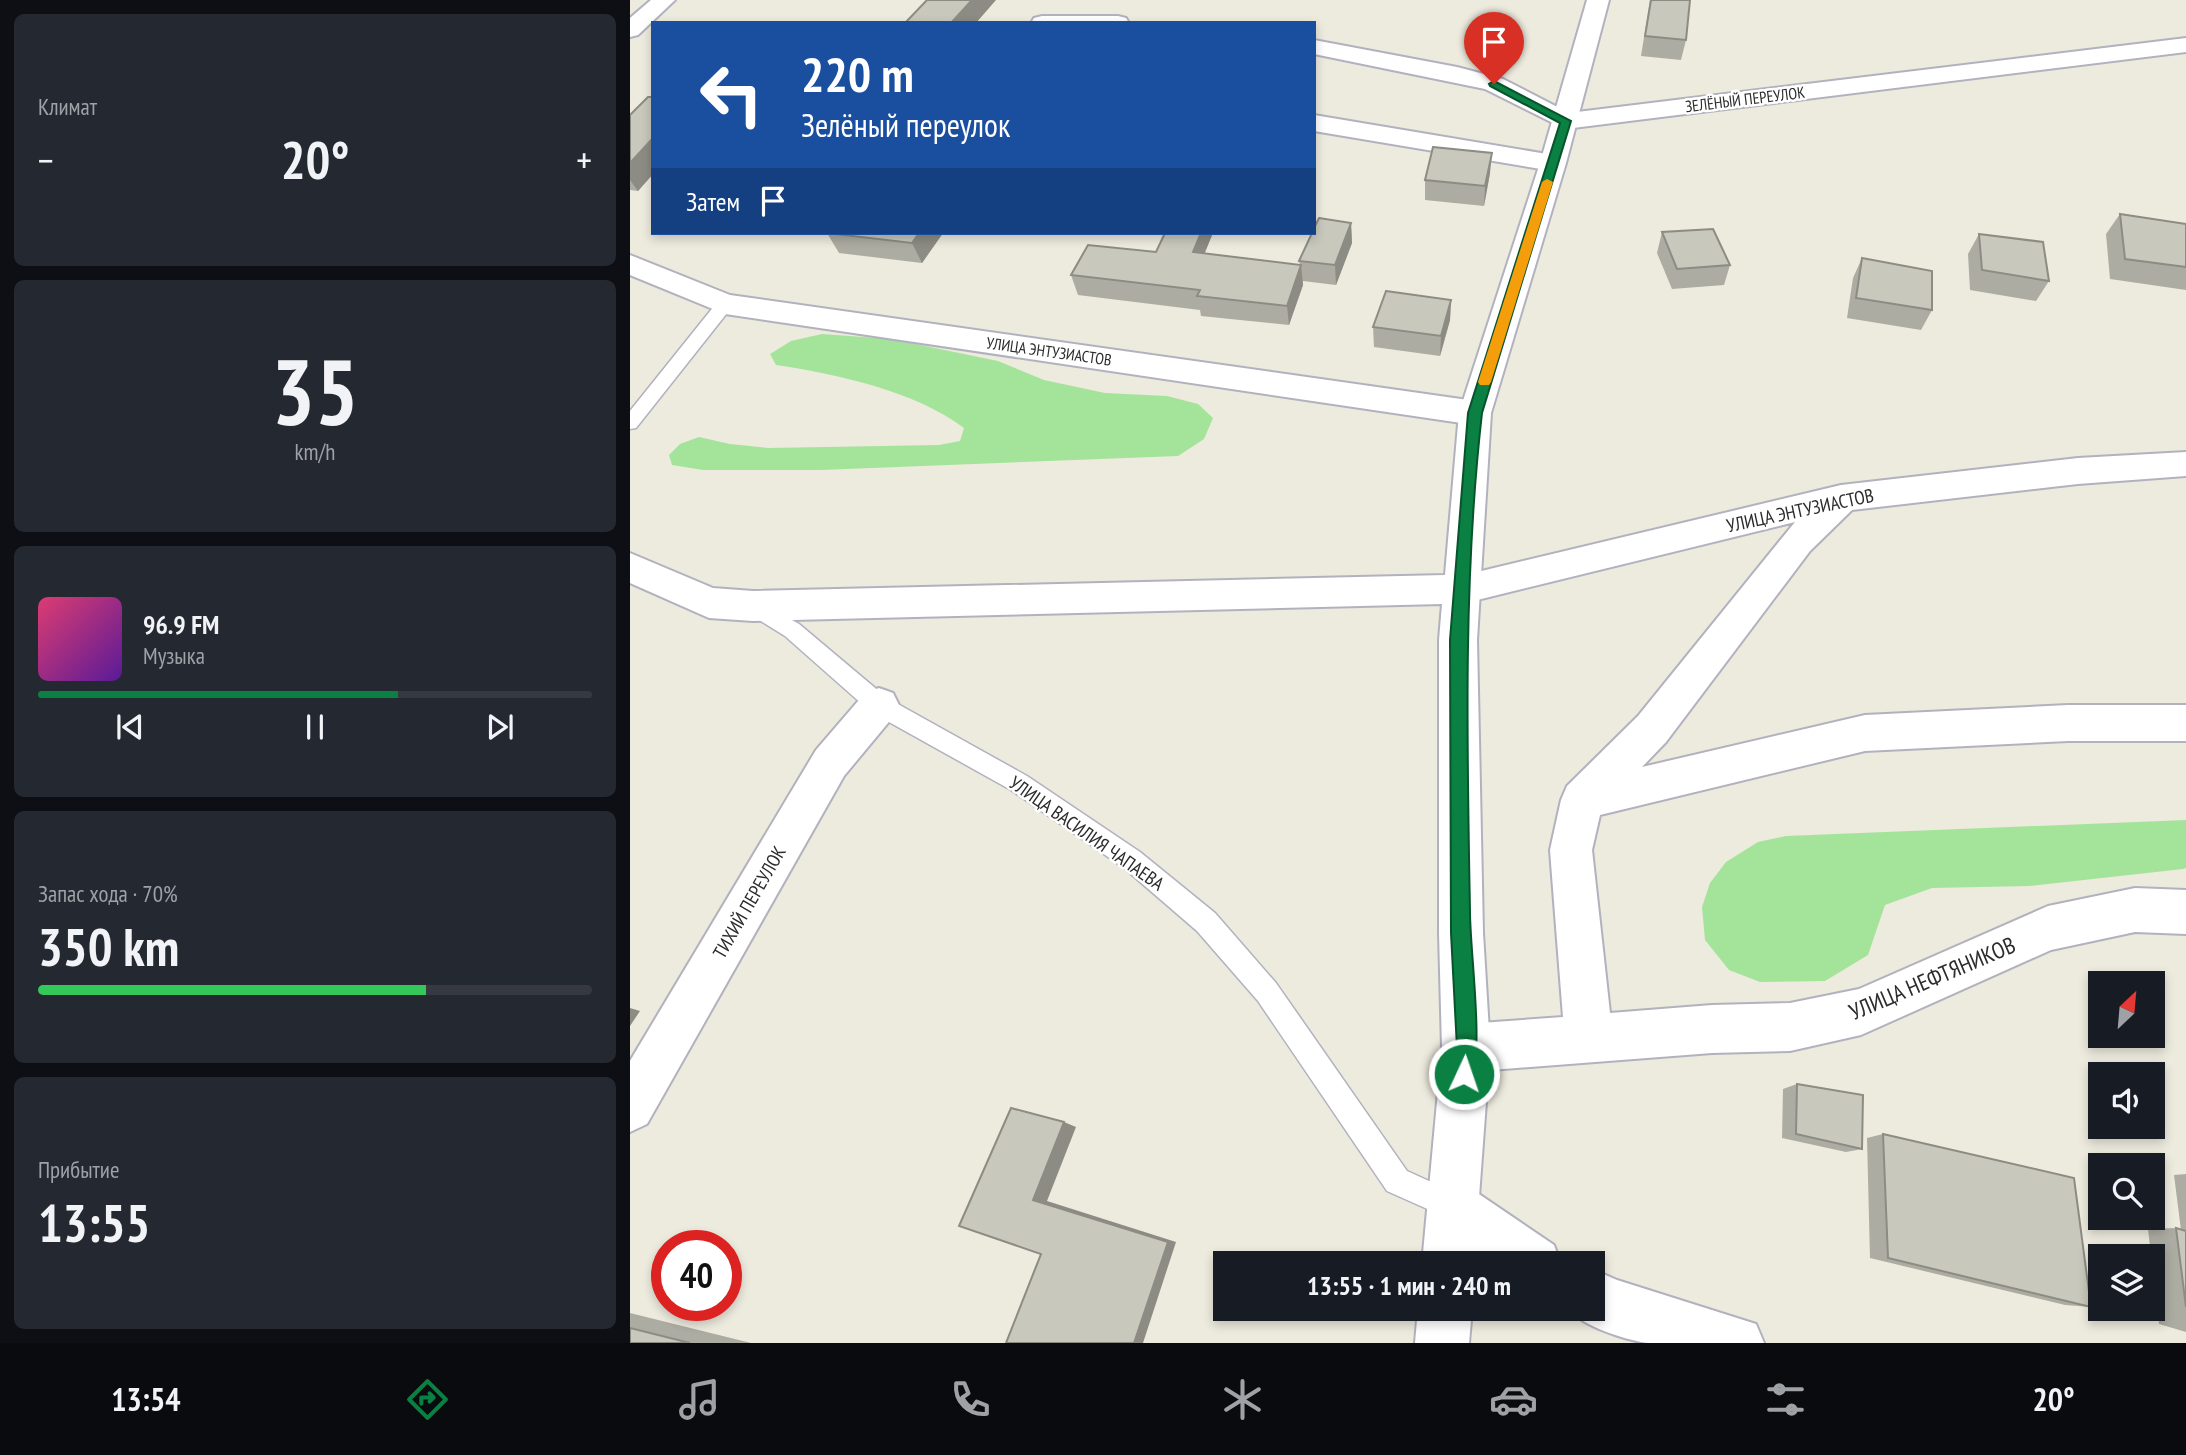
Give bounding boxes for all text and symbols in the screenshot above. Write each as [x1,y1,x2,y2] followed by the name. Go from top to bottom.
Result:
[1464,12.0,1524,84] pin
[1475,23,1513,61] icon: arrive
[801,42,914,106] text: 220 m
[686,49,777,140] icon: left
[1684,82,1806,116] street label: ЗЕЛЁНЫЙ ПЕРЕУЛОК
[38,92,97,121] text: Климат
[801,104,1010,146] text: Зелёный переулок
[281,126,349,193] text: 20°
[38,135,54,184] text: −
[576,135,592,184] text: +
[754,182,792,220] icon: arrive
[686,185,740,218] text: Затем
[272,332,359,450] text: 35
[985,332,1113,370] street label: УЛИЦА ЭНТУЗИАСТОВ
[295,437,335,466] text: km/h
[1724,483,1876,537] street label: УЛИЦА ЭНТУЗИАСТОВ
[143,608,219,641] text: 96.9 FM
[143,641,205,670] text: Музыка
[111,708,149,746] icon: previous
[296,708,334,746] icon: pause
[481,708,519,746] icon: next
[1005,771,1169,896] street label: УЛИЦА ВАСИЛИЯ ЧАПАЕВА
[707,842,791,962] street label: ТИХИЙ ПЕРЕУЛОК
[38,879,178,908] text: Запас хода · 70%
[38,913,179,980] text: 350 km
[1844,930,2020,1026] street label: УЛИЦА НЕФТЯНИКОВ
[2088,971,2165,1048] north arrow
[2088,971,2165,1321] map controls
[1427,1037,1501,1111] position arrow
[2088,1062,2165,1139] button: sound
[2088,1153,2165,1230] button: search
[38,1155,119,1184] text: Прибытие
[38,1189,150,1256] text: 13:55
[651,1230,742,1321] speed limit sign: 40
[2088,1244,2165,1321] button: layers
[1307,1269,1511,1302] text: 13:55 · 1 мин · 240 m
[403,1375,452,1424] icon: directions
[675,1375,724,1424] icon: music
[946,1375,995,1424] icon: phone
[1218,1375,1267,1424] icon: climate
[1489,1375,1538,1424] icon: car
[1761,1375,1810,1424] icon: filters
[111,1378,181,1420] text: 13:54
[2032,1378,2075,1420] text: 20°

